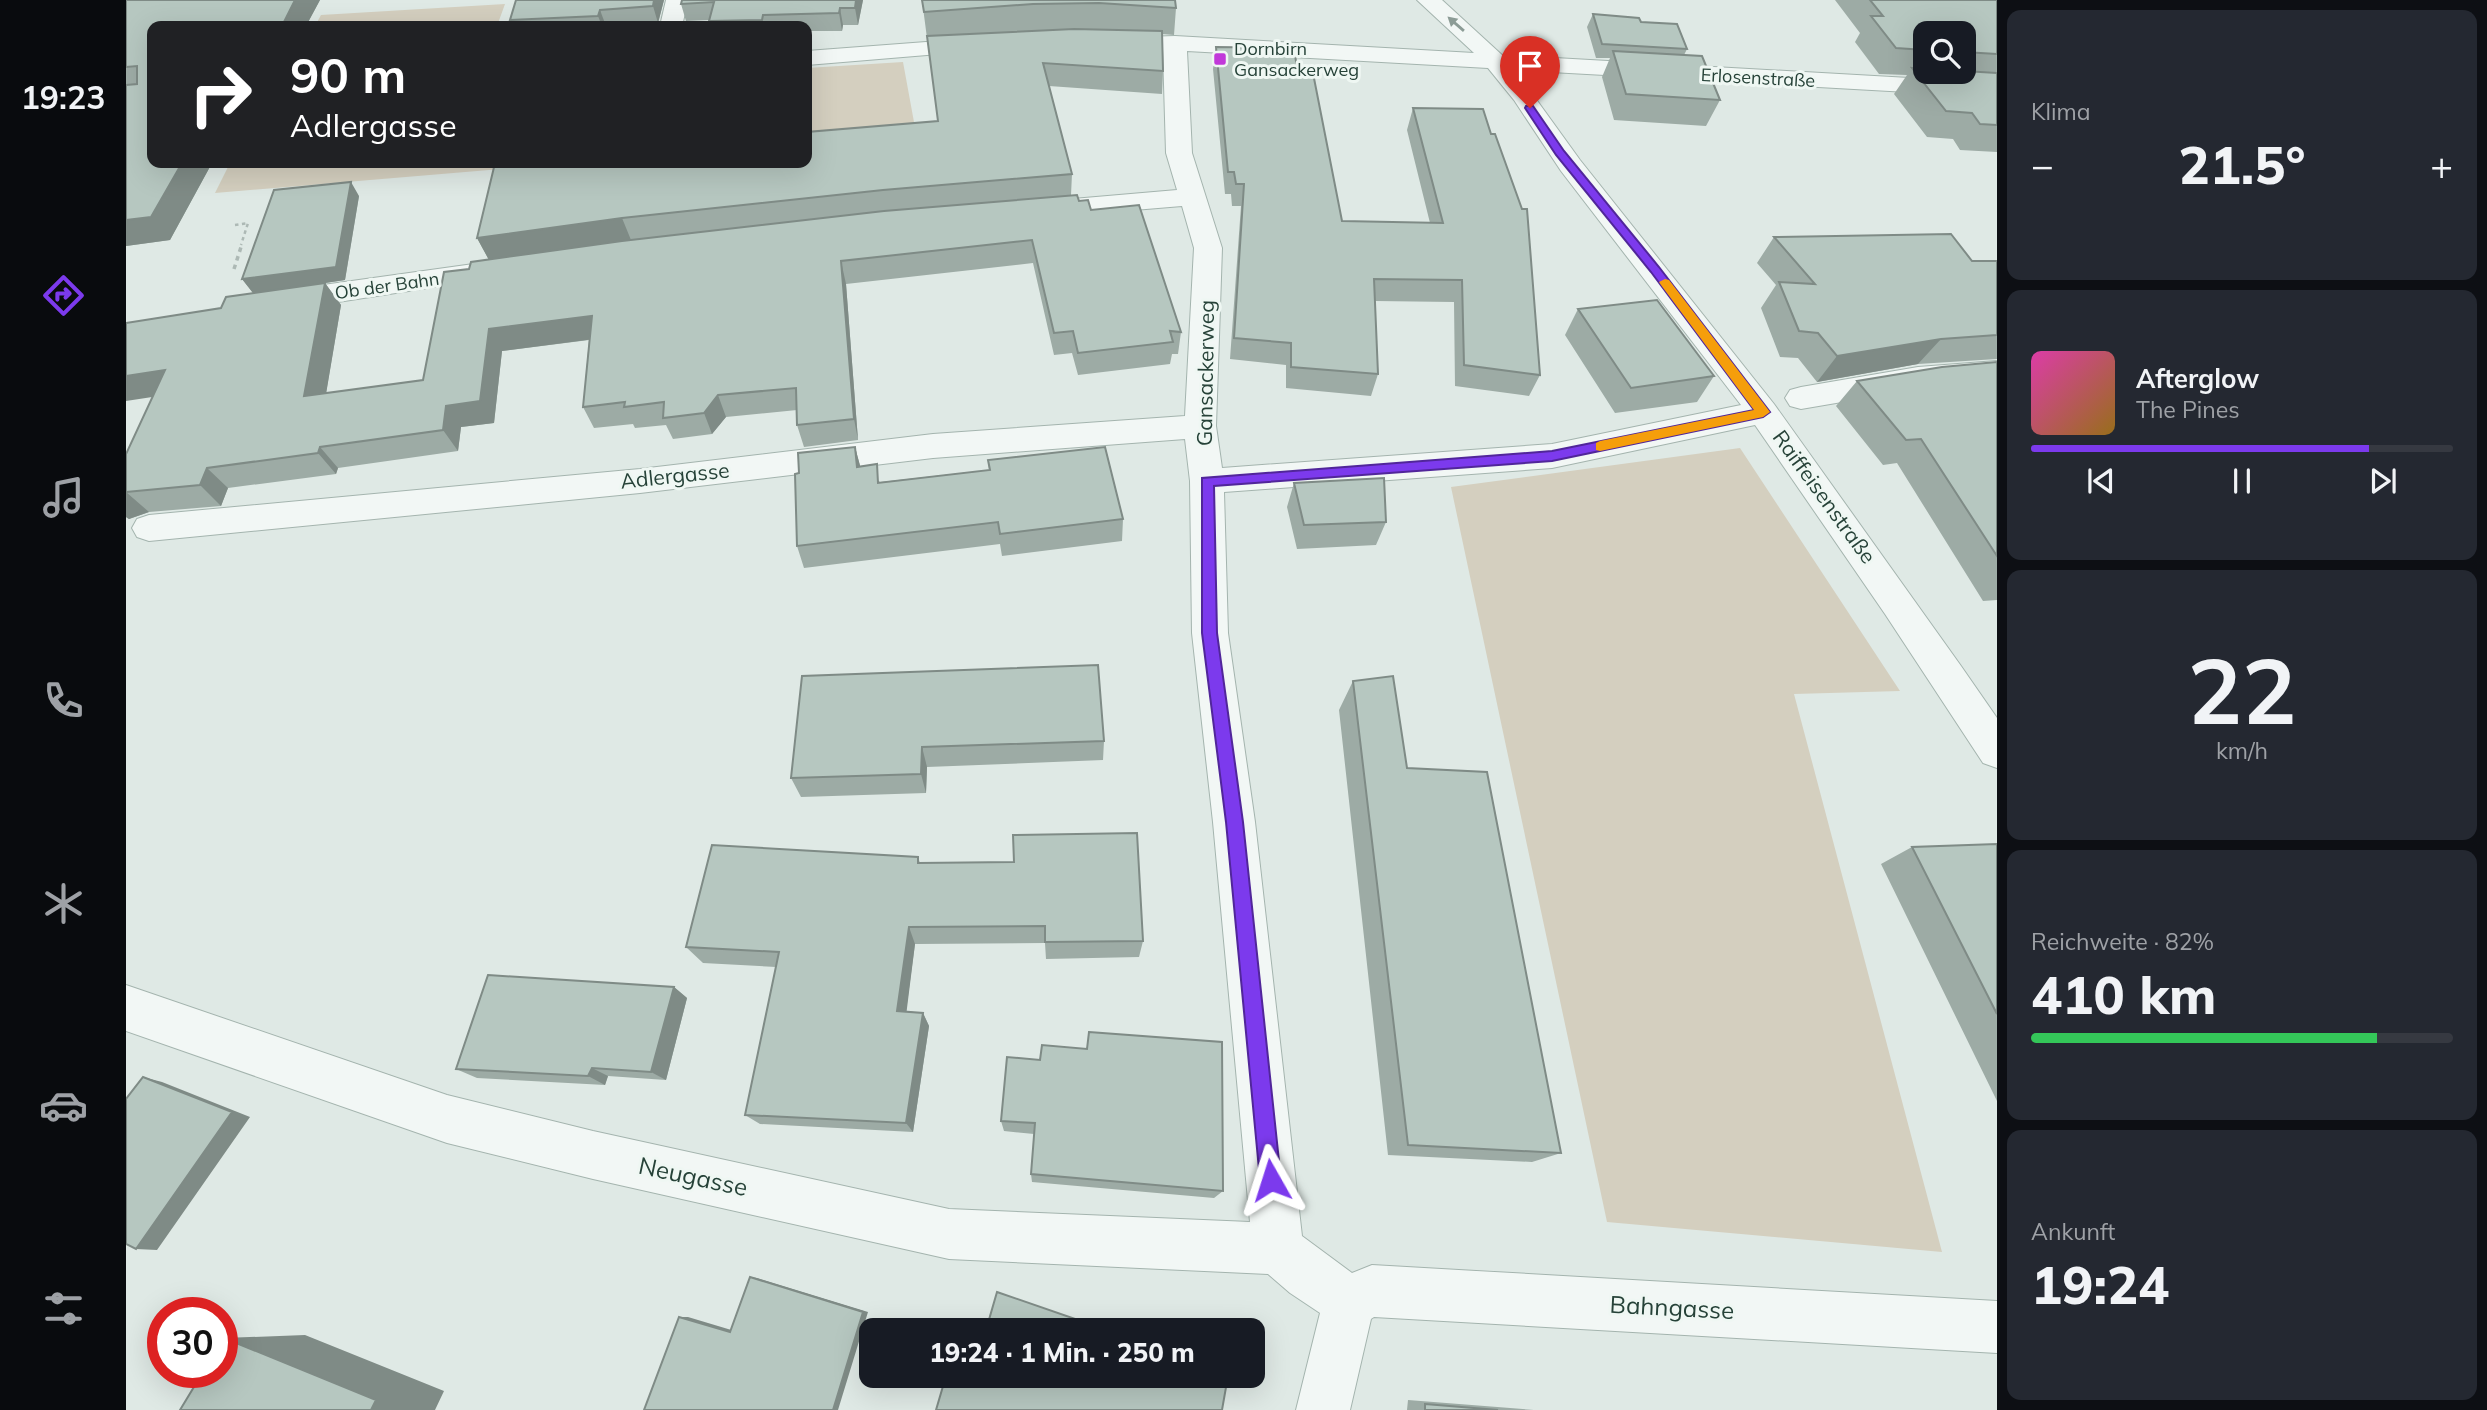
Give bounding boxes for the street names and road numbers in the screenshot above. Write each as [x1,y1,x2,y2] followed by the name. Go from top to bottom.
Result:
[1700,63,1816,92] street label: Erlosenstraße
[333,267,441,304] street label: Ob der Bahn
[1191,300,1219,446] street label: Gansackerweg
[1768,425,1882,568] street label: Raiffeisenstraße
[619,456,731,494] street label: Adlergasse
[636,1150,750,1202] street label: Neugasse
[1609,1289,1735,1325] street label: Bahngasse

